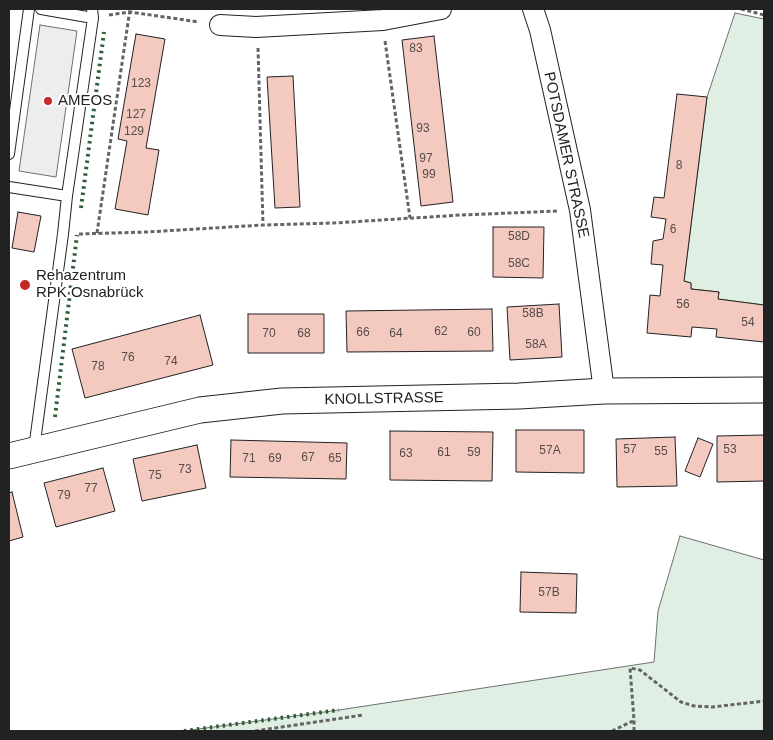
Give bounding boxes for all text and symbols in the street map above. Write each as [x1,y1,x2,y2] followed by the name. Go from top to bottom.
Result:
[409,42,423,56] house number: 83
[540,70,592,240] street label: POTSDAMER STRASSE
[131,77,151,91] house number: 123
[58,92,112,110] place label: AMEOS
[42,95,54,107] marker: AMEOS
[126,108,146,122] house number: 127
[416,122,430,136] house number: 93
[124,125,144,139] house number: 129
[419,152,433,166] house number: 97
[676,159,682,173] house number: 8
[422,168,436,182] house number: 99
[670,223,676,237] house number: 6
[508,230,530,244] house number: 58D
[508,257,530,271] house number: 58C
[36,267,144,302] place label: Rehazentrum RPK Osnabrück
[18,278,32,292] marker: Rehazentrum RPK Osnabrück
[676,298,690,312] house number: 56
[522,307,544,321] house number: 58B
[741,316,755,330] house number: 54
[434,325,448,339] house number: 62
[356,326,370,340] house number: 66
[467,326,481,340] house number: 60
[262,327,276,341] house number: 70
[297,327,311,341] house number: 68
[389,327,403,341] house number: 64
[525,338,547,352] house number: 58A
[121,351,135,365] house number: 76
[164,355,178,369] house number: 74
[91,360,105,374] house number: 78
[324,389,444,409] street label: KNOLLSTRASSE
[623,443,637,457] house number: 57
[723,443,737,457] house number: 53
[539,444,561,458] house number: 57A
[654,445,668,459] house number: 55
[437,446,451,460] house number: 61
[467,446,481,460] house number: 59
[399,447,413,461] house number: 63
[301,451,315,465] house number: 67
[242,452,256,466] house number: 71
[268,452,282,466] house number: 69
[328,452,342,466] house number: 65
[178,463,192,477] house number: 73
[148,469,162,483] house number: 75
[84,482,98,496] house number: 77
[57,489,71,503] house number: 79
[538,586,560,600] house number: 57B

